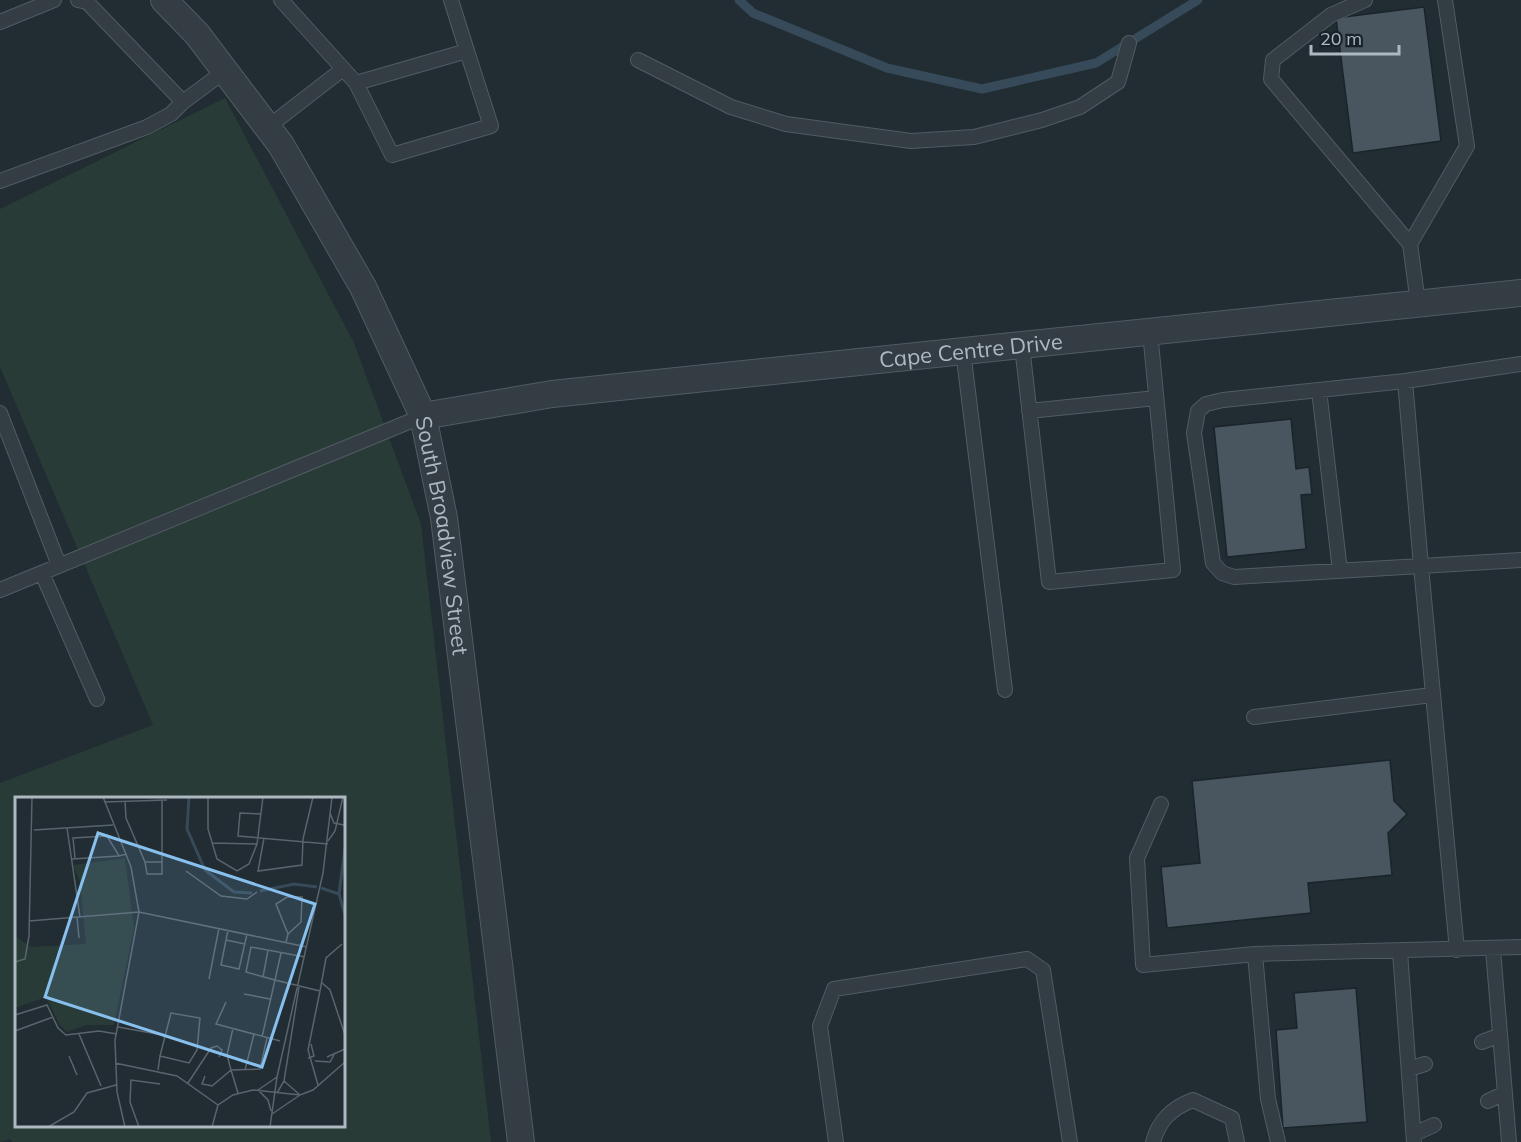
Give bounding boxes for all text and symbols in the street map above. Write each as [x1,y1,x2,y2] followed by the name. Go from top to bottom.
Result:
[1311,18,1400,56] scale bar
[1320,27,1362,50] text: 20 m
[878,327,1064,374] street label: Cape Centre Drive
[409,414,475,657] street label: South Broadview Street
[15,797,345,1127] inset map

